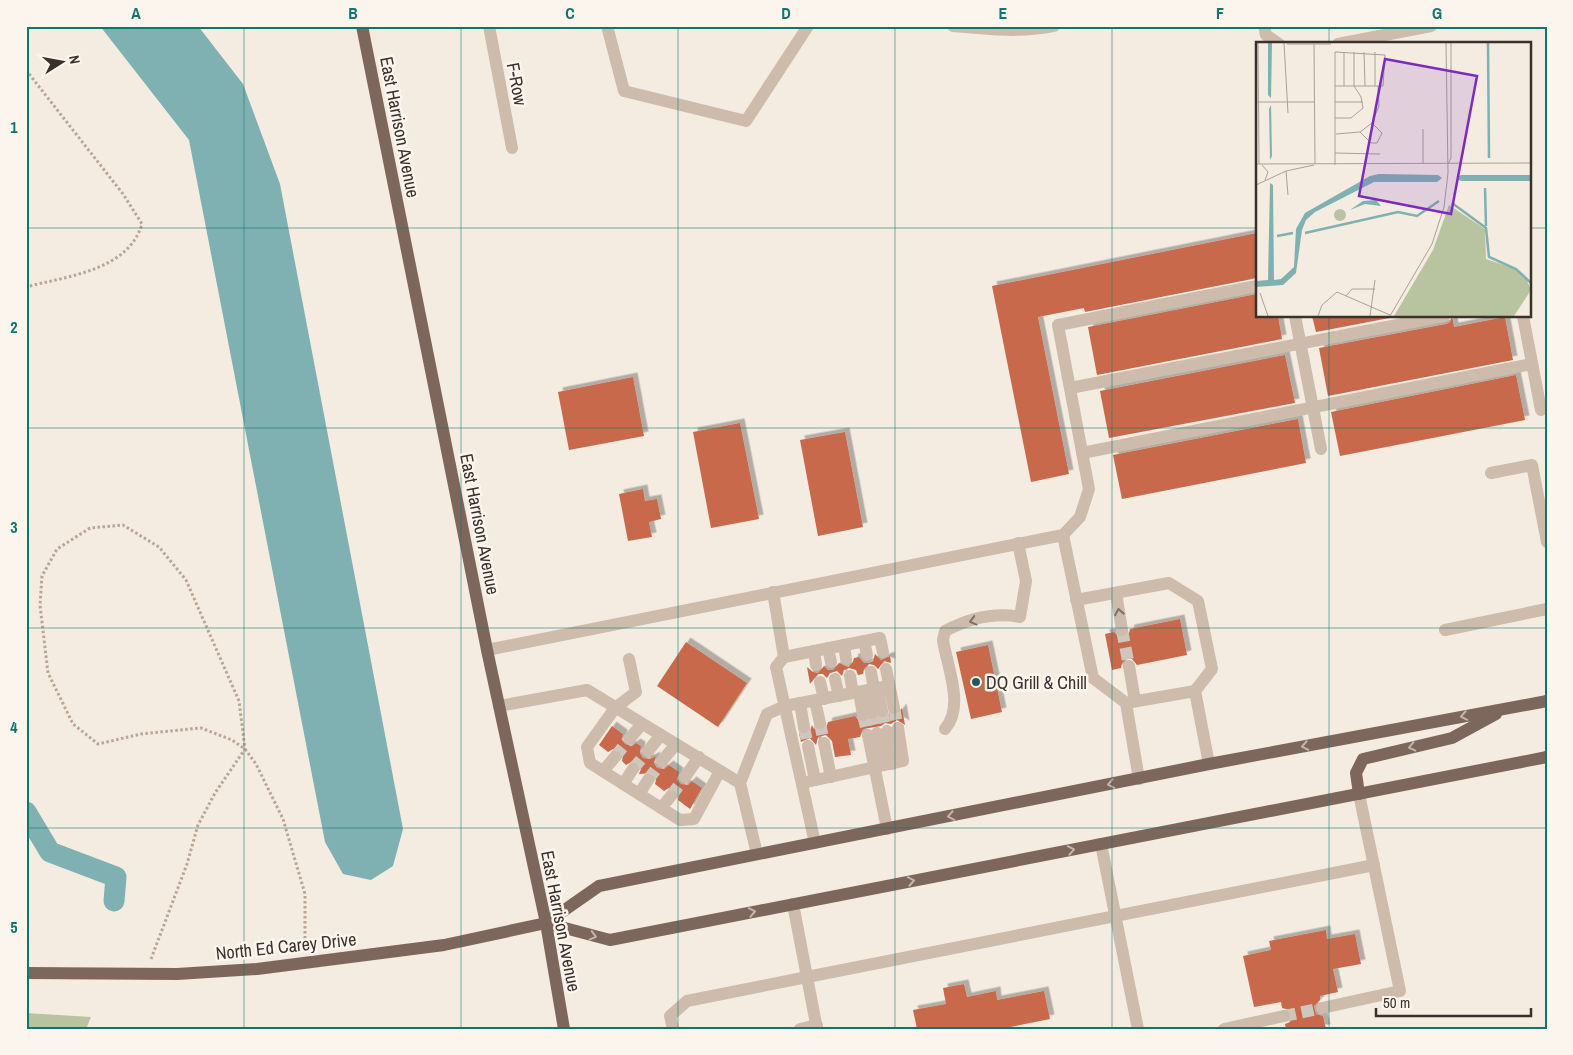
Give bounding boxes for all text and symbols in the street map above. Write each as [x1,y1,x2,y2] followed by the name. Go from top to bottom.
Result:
[131,2,141,24] text: A
[348,2,358,24] text: B
[565,2,575,24] text: C
[781,2,791,24] text: D
[999,2,1008,24] text: E
[1216,2,1224,24] text: F
[1432,2,1442,24] text: G
[38,38,88,88] north arrow
[1256,42,1530,318] inset map
[65,54,84,65] text: N
[374,54,426,200] street label: East Harrison Avenue
[501,60,533,108] street label: F-Row
[10,116,18,138] text: 1
[10,316,18,338] text: 2
[454,451,506,597] street label: East Harrison Avenue
[10,516,18,538] text: 3
[1115,607,1125,616] one-way arrow
[968,615,977,626] one-way arrow
[986,670,1087,695] place label: DQ Grill & Chill
[970,676,982,688] marker: DQ Grill & Chill
[1460,711,1469,721] one-way arrow
[10,716,18,738] text: 4
[1300,740,1309,751] one-way arrow
[1408,741,1416,752] one-way arrow
[1106,778,1115,789] one-way arrow
[947,810,956,820] one-way arrow
[1066,845,1075,856] one-way arrow
[535,848,587,994] street label: East Harrison Avenue
[907,877,916,887] one-way arrow
[748,908,756,918] one-way arrow
[10,916,18,938] text: 5
[215,926,357,966] street label: North Ed Carey Drive
[588,930,596,940] one-way arrow
[1376,985,1530,1017] scale bar
[1383,992,1410,1013] text: 50 m

